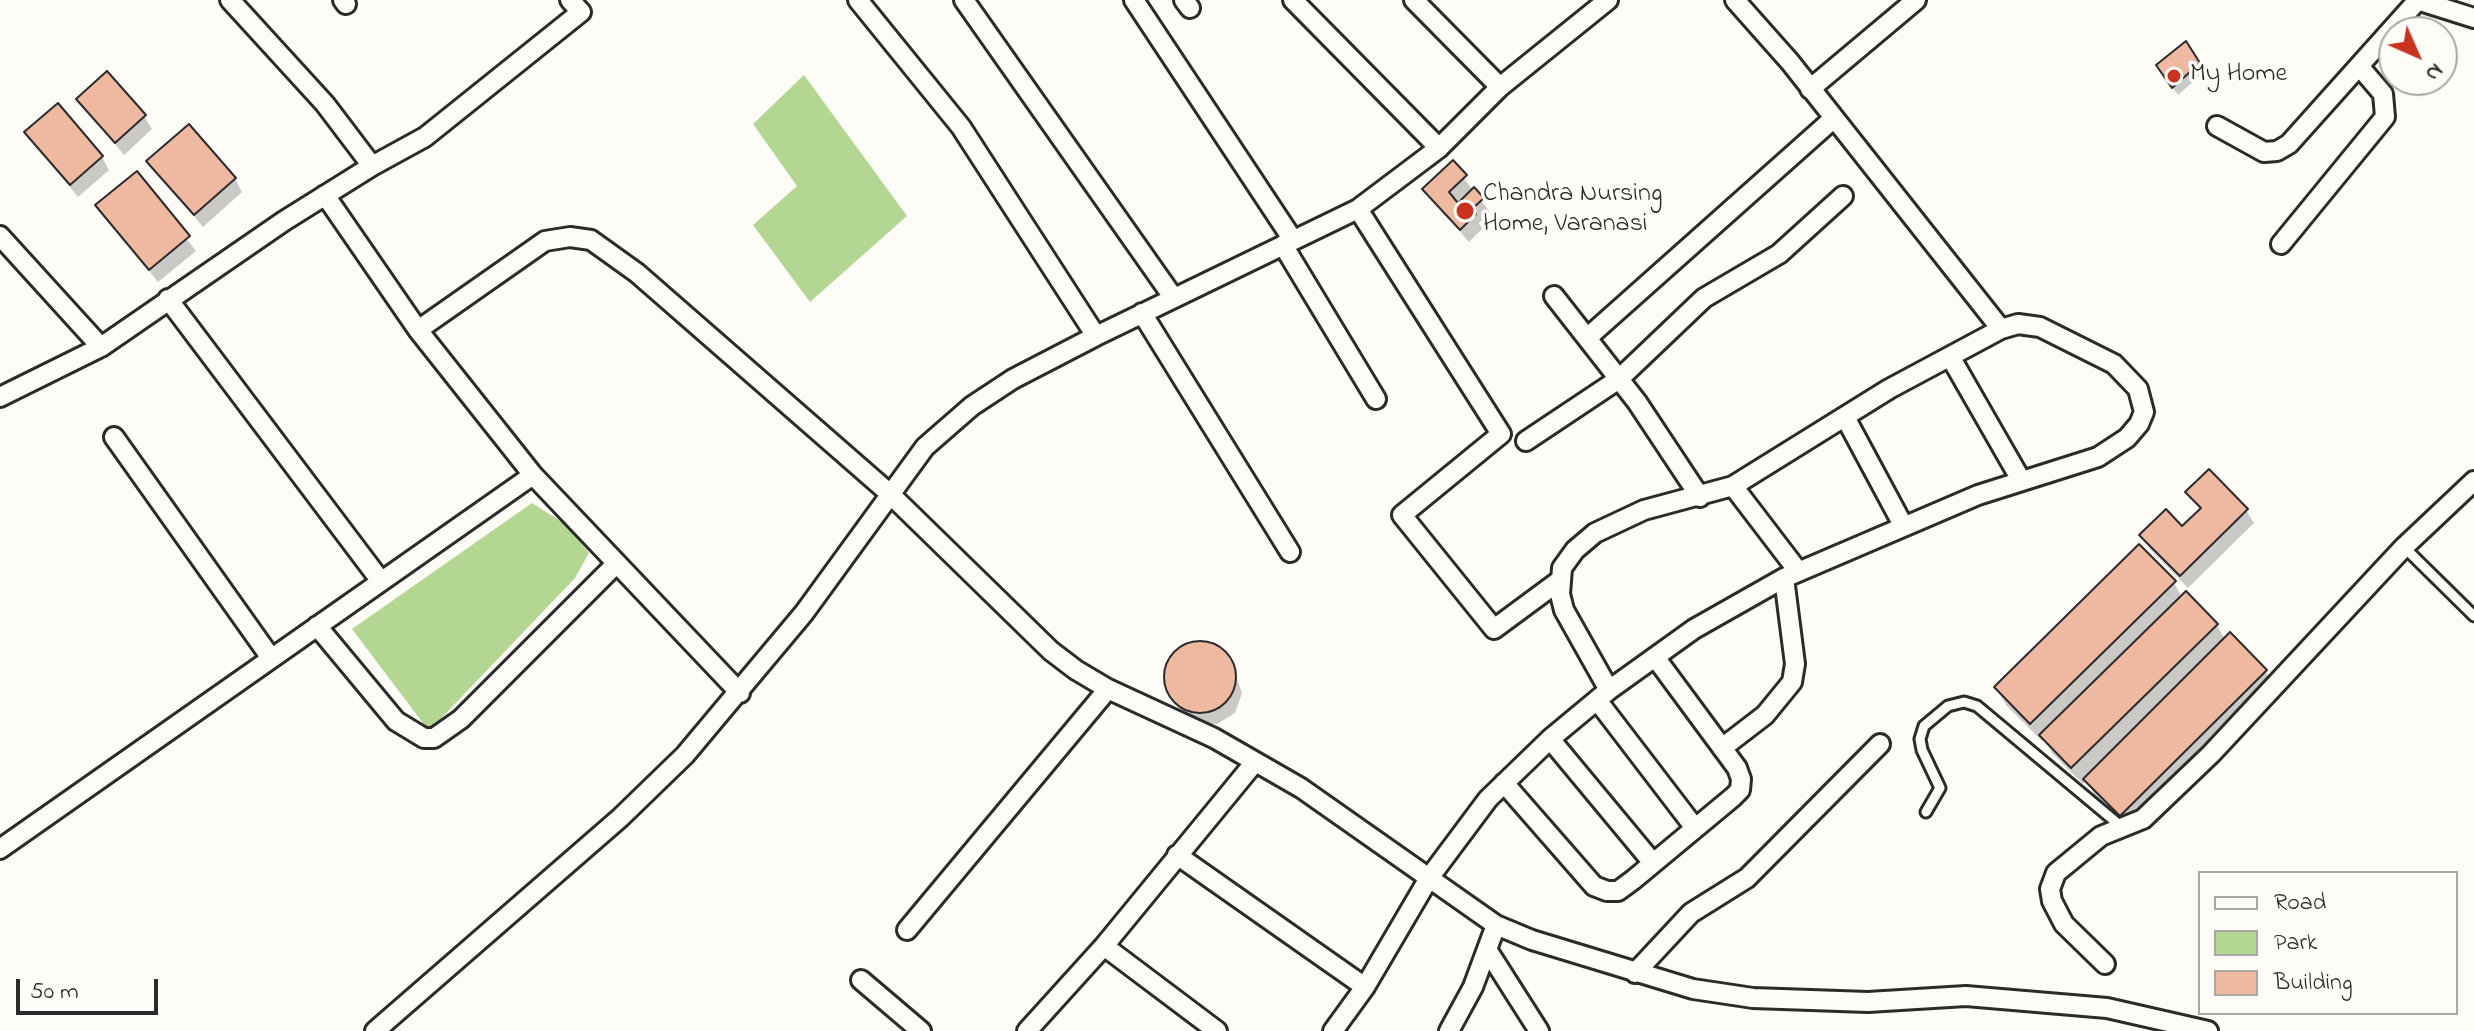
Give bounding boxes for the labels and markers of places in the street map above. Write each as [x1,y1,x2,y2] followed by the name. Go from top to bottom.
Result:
[2190,60,2287,92] place label: My Home
[2165,67,2183,85] marker: My Home
[1483,180,1663,242] place label: Chandra Nursing Home, Varanasi
[1454,200,1476,222] marker: Chandra Nursing Home, Varanasi

